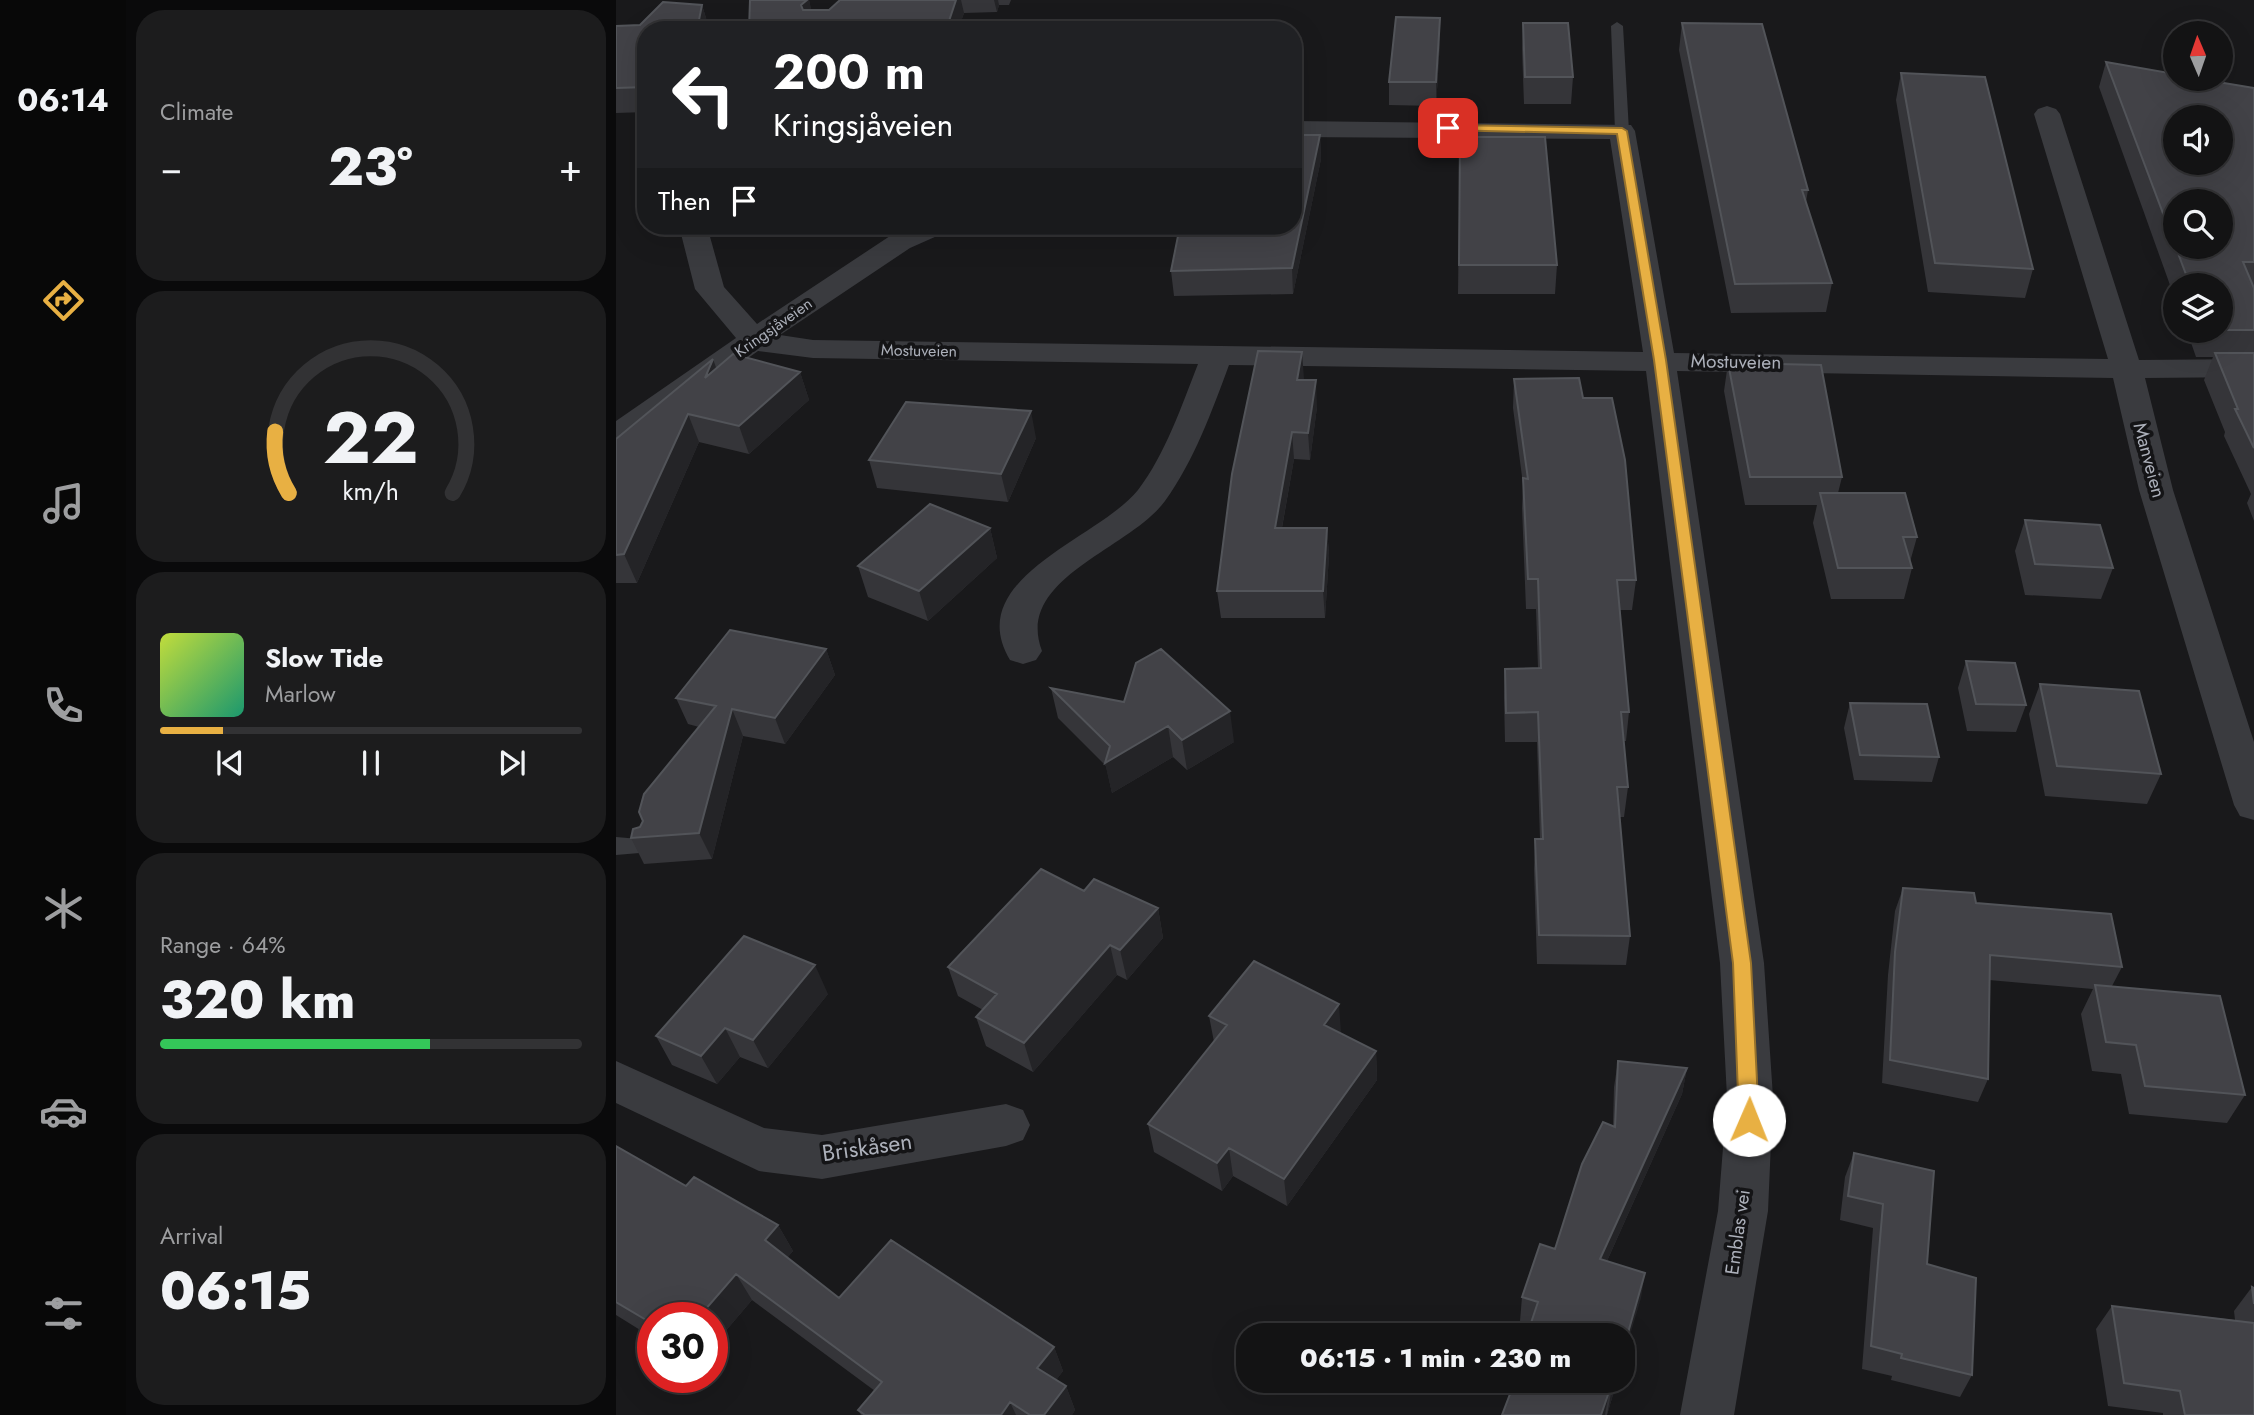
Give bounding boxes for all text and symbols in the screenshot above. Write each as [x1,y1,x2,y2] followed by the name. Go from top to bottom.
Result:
[2163,21,2233,91] north arrow
[2163,21,2233,343] map controls
[773,37,925,107] text: 200 m
[658,49,749,140] icon: left
[17,77,109,123] text: 06:14
[160,95,233,129] text: Climate
[1418,98,1478,158] pin
[773,102,953,148] text: Kringsjåveien
[2163,105,2233,175] button: sound
[1429,109,1467,147] icon: arrive
[328,129,413,205] text: 23°
[160,140,182,195] text: −
[559,140,582,195] text: +
[658,182,711,220] text: Then
[725,182,763,220] icon: arrive
[2163,189,2233,259] button: search
[2163,273,2233,343] button: layers
[39,276,88,325] icon: directions
[730,292,817,363] street label: Kringsjåveien
[881,338,957,363] street label: Mostuveien
[1690,347,1781,376] street label: Mostuveien
[323,385,419,490] text: 22
[2127,419,2173,501] street label: Manveien
[343,472,399,508] text: km/h
[39,479,88,528] icon: music
[265,639,384,677] text: Slow Tide
[265,677,336,711] text: Marlow
[39,681,88,730] icon: phone
[211,744,249,782] icon: previous
[352,744,390,782] icon: pause
[493,744,531,782] icon: next
[39,884,88,933] icon: climate
[160,928,286,962] text: Range · 64%
[160,962,355,1038] text: 320 km
[1712,1083,1786,1157] position arrow
[39,1087,88,1136] icon: car
[820,1124,914,1170] street label: Briskåsen
[1718,1188,1757,1276] street label: Emblas vei
[160,1219,223,1253] text: Arrival
[160,1253,311,1329] text: 06:15
[39,1289,88,1338] icon: filters
[637,1302,728,1393] speed limit sign: 30
[1300,1339,1571,1377] text: 06:15 · 1 min · 230 m

